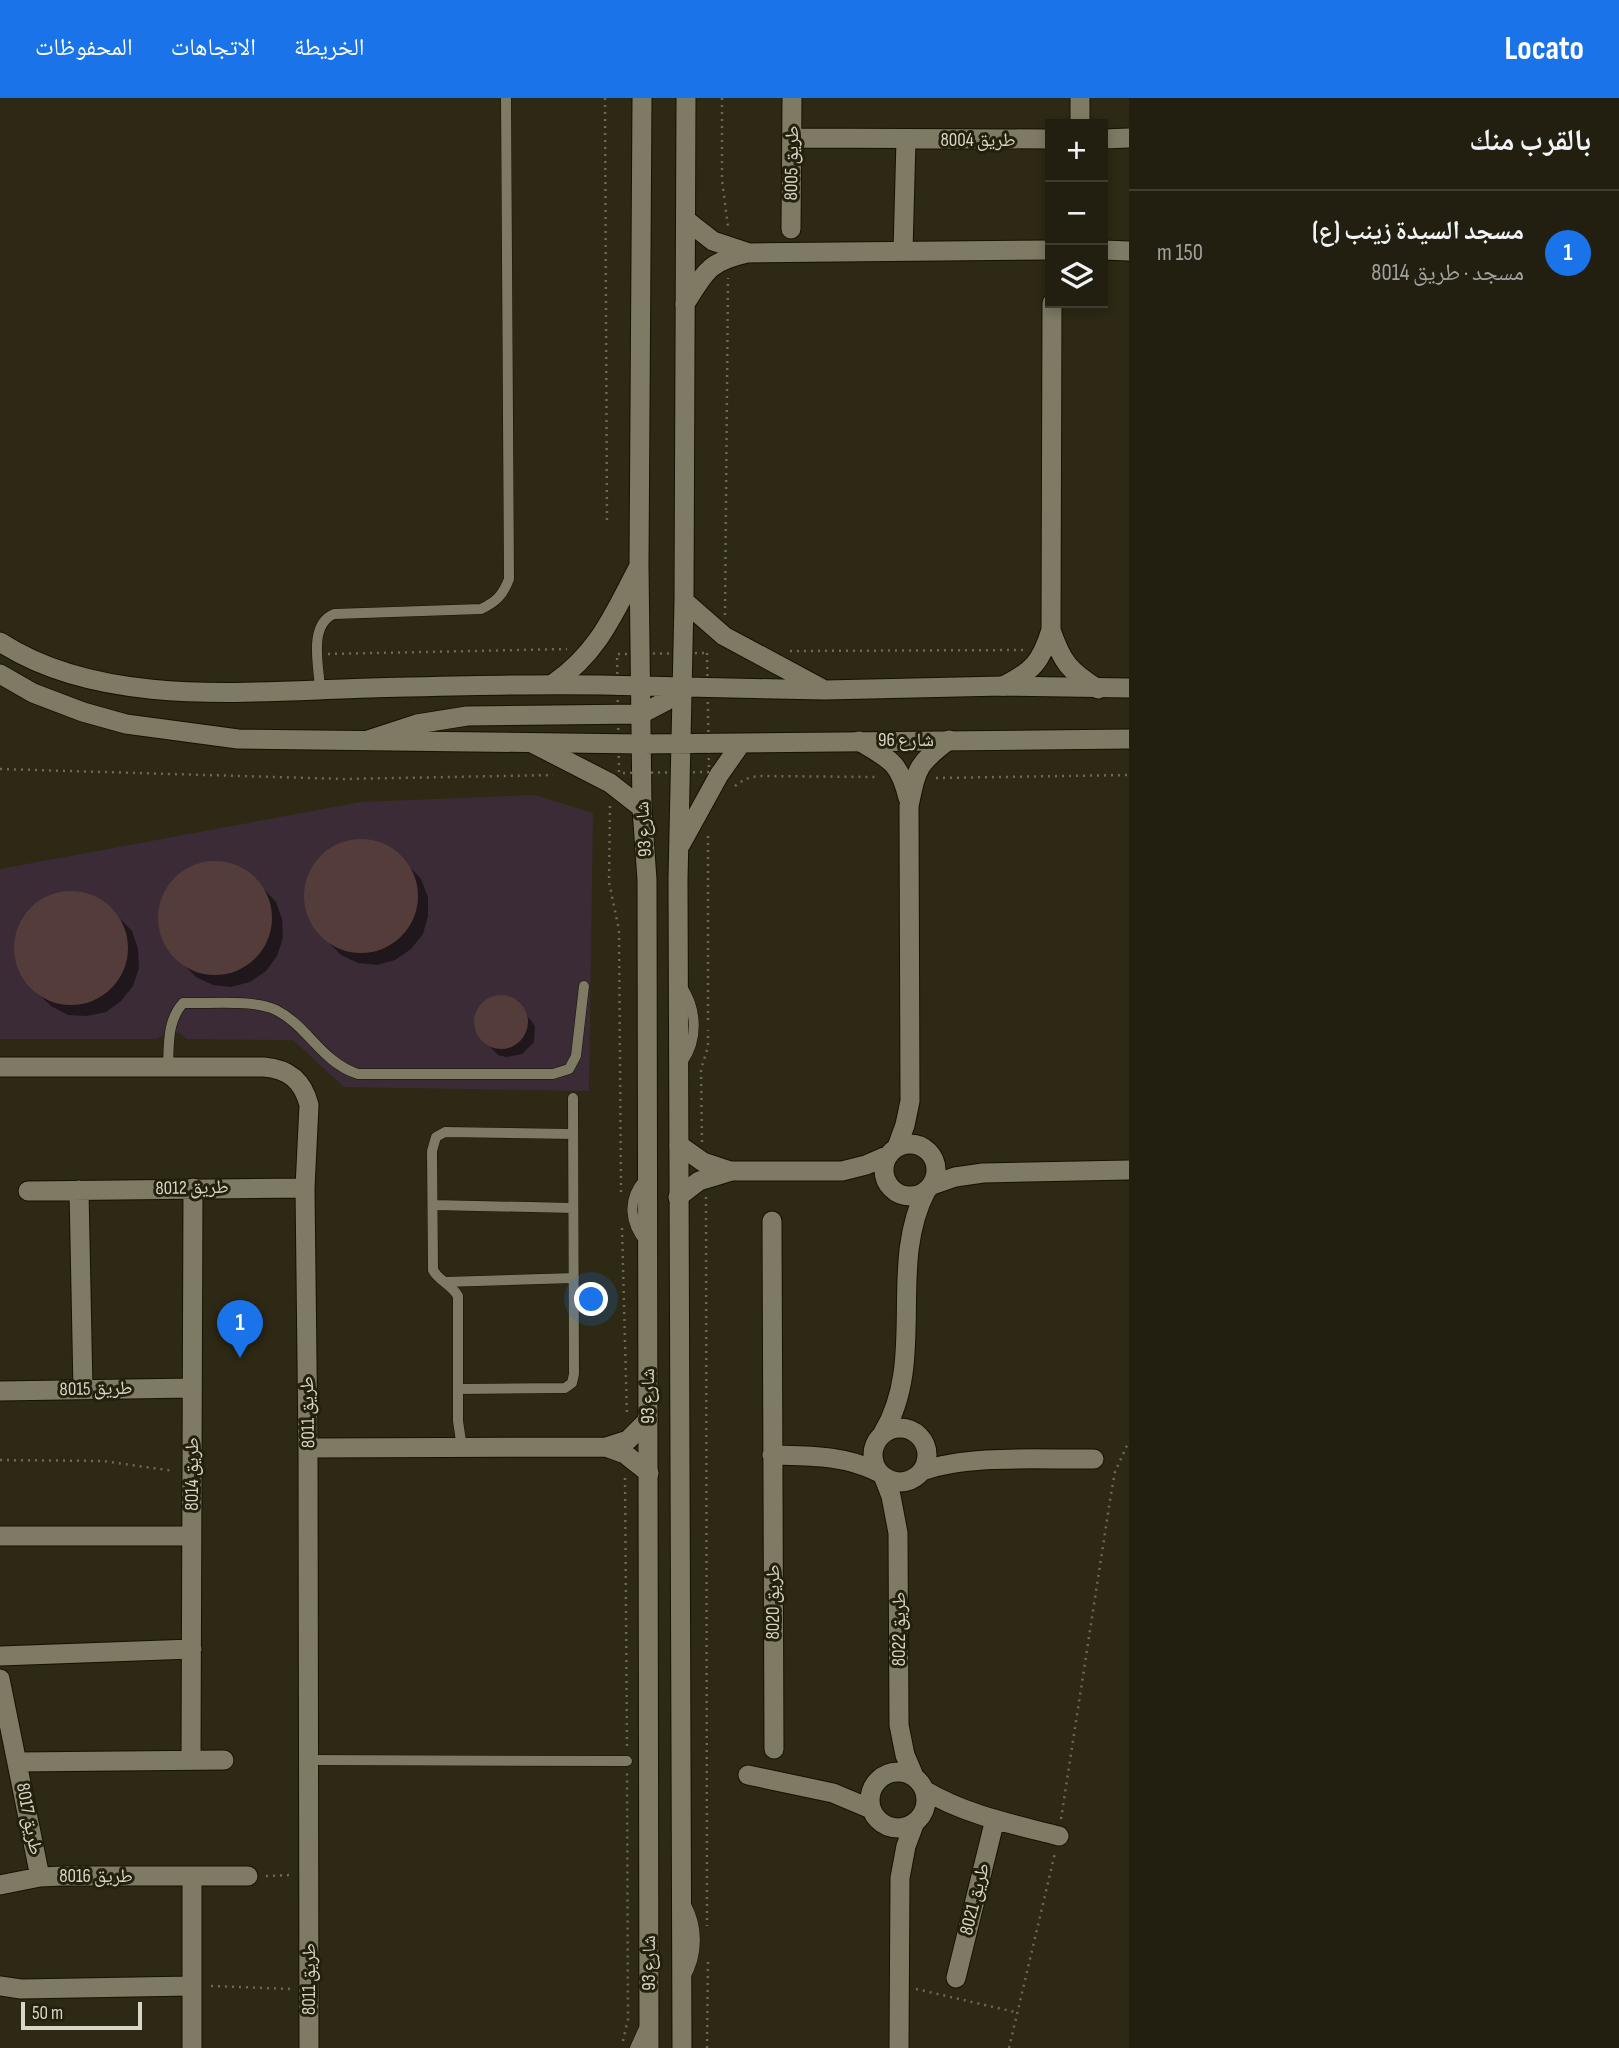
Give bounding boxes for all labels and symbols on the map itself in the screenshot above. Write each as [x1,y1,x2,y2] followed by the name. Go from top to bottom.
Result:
[780,125,804,201] street label: طريق 8005
[940,129,1016,152] street label: طريق 8004
[878,729,934,752] street label: شارع 96
[631,801,657,857] street label: شارع 93
[155,1176,229,1200] street label: طريق 8012
[574,1282,608,1316] your location
[217,1300,263,1358] pin: 1
[637,1368,660,1424] street label: شارع 93
[296,1376,320,1448] street label: طريق 8011
[59,1377,133,1401] street label: طريق 8015
[181,1437,204,1511] street label: طريق 8014
[762,1564,785,1640] street label: طريق 8020
[888,1592,911,1666] street label: طريق 8022
[11,1781,47,1857] street label: طريق 8017
[955,1861,995,1937] street label: طريق 8021
[59,1865,133,1888] street label: طريق 8016
[638,1935,661,1991] street label: شارع 93
[298,1943,321,2015] street label: طريق 8011
[21,1999,142,2031] scale bar

